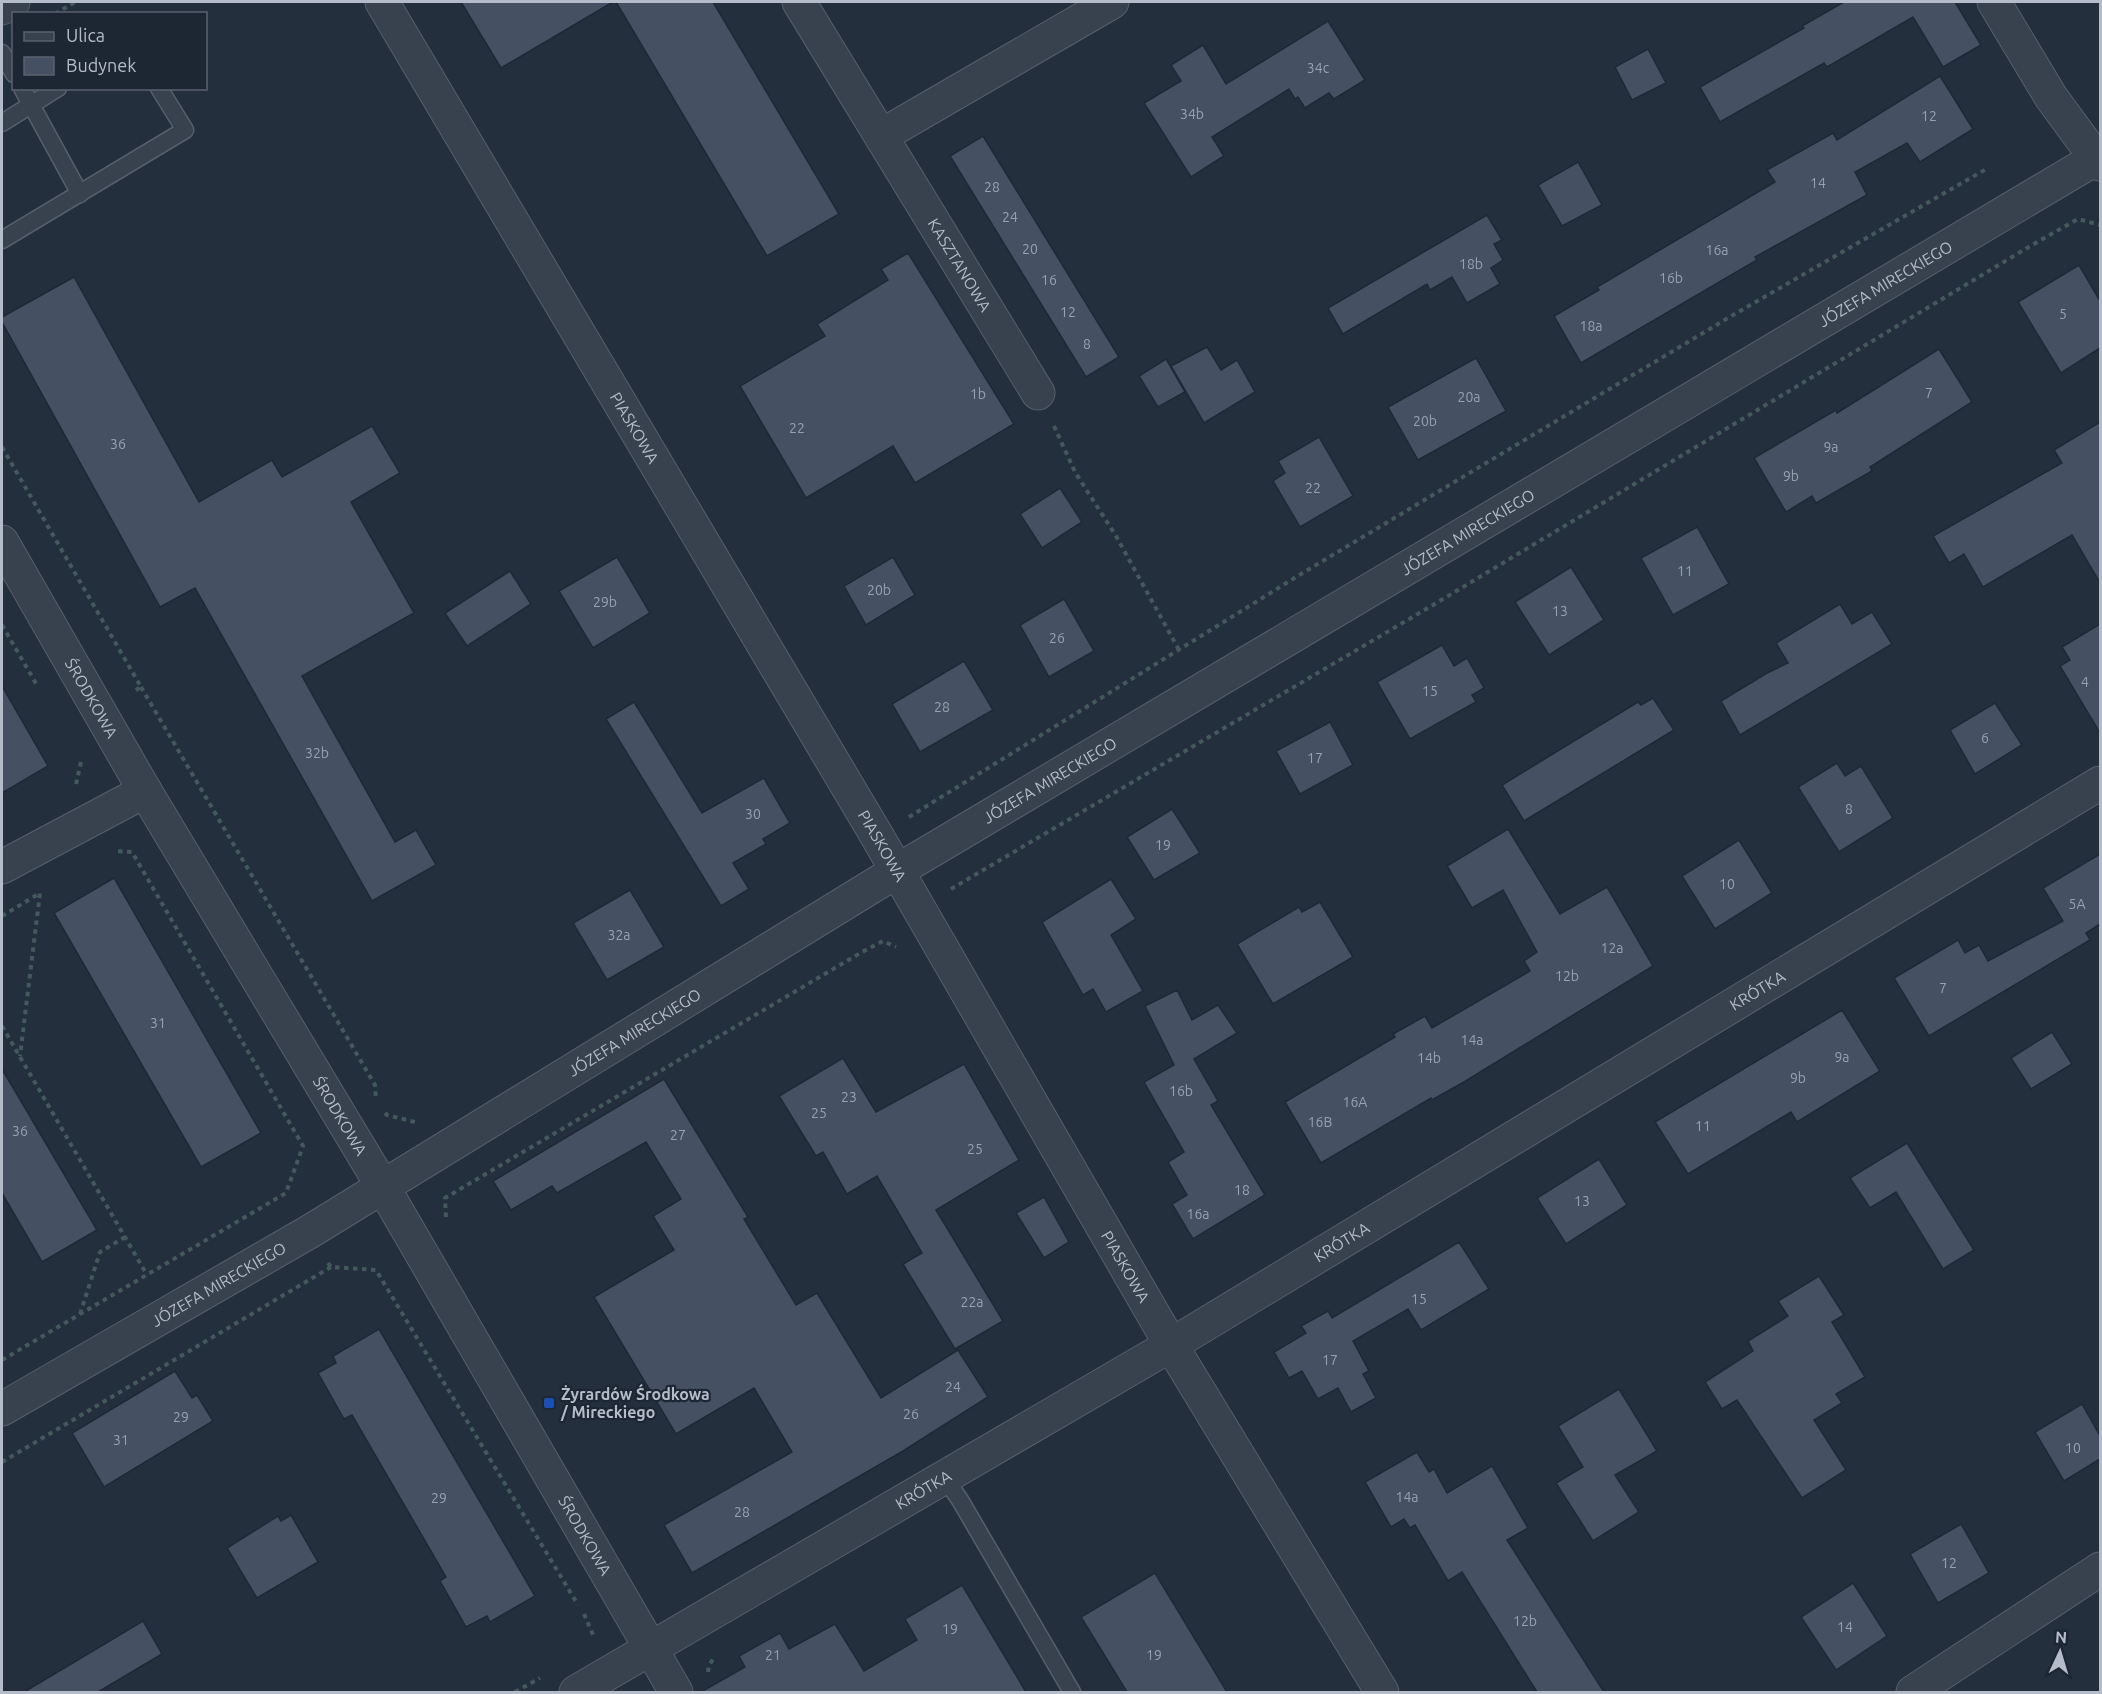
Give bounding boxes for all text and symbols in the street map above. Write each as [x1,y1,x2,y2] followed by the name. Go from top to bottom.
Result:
[12,12,207,90] legend
[66,25,105,45] text: Ulica
[66,55,136,75] text: Budynek
[1307,60,1330,76] house number: 34c
[1180,106,1204,122] house number: 34b
[1921,108,1937,124] house number: 12
[1810,175,1826,191] house number: 14
[984,179,1000,195] house number: 28
[1002,209,1018,225] house number: 24
[924,215,995,315] street label: KASZTANOWA
[1815,237,1955,330] street label: JÓZEFA MIRECKIEGO
[1022,241,1038,257] house number: 20
[1706,242,1729,258] house number: 16a
[1459,256,1483,272] house number: 18b
[1659,270,1683,286] house number: 16b
[1041,272,1057,288] house number: 16
[1060,304,1076,320] house number: 12
[2059,306,2067,322] house number: 5
[1580,318,1603,334] house number: 18a
[1083,336,1091,352] house number: 8
[1925,385,1933,401] house number: 7
[970,386,986,402] house number: 1b
[607,389,663,467] street label: PIASKOWA
[1458,389,1481,405] house number: 20a
[1413,413,1437,429] house number: 20b
[789,420,805,436] house number: 22
[110,436,126,452] house number: 36
[1823,439,1839,455] house number: 9a
[1783,468,1799,484] house number: 9b
[1305,480,1321,496] house number: 22
[1397,485,1538,579] street label: JÓZEFA MIRECKIEGO
[1677,563,1693,579] house number: 11
[867,582,891,598] house number: 20b
[593,594,617,610] house number: 29b
[1552,603,1568,619] house number: 13
[1049,630,1065,646] house number: 26
[62,655,122,742] street label: ŚRODKOWA
[2081,674,2089,690] house number: 4
[1422,683,1438,699] house number: 15
[934,699,950,715] house number: 28
[1981,730,1989,746] house number: 6
[980,734,1120,827] street label: JÓZEFA MIRECKIEGO
[305,745,329,761] house number: 32b
[1307,750,1323,766] house number: 17
[1845,801,1853,817] house number: 8
[745,806,761,822] house number: 30
[855,807,911,885] street label: PIASKOWA
[1155,837,1171,853] house number: 19
[1719,876,1735,892] house number: 10
[2069,896,2086,912] house number: 5A
[608,927,631,943] house number: 32a
[1601,940,1624,956] house number: 12a
[1726,966,1789,1014] street label: KRÓTKA
[1555,968,1579,984] house number: 12b
[1939,980,1947,996] house number: 7
[565,985,704,1080] street label: JÓZEFA MIRECKIEGO
[150,1015,166,1031] house number: 31
[1461,1032,1484,1048] house number: 14a
[1834,1049,1850,1065] house number: 9a
[1417,1050,1441,1066] house number: 14b
[1790,1070,1806,1086] house number: 9b
[310,1073,371,1159] street label: ŚRODKOWA
[1169,1083,1193,1099] house number: 16b
[841,1089,857,1105] house number: 23
[1343,1094,1367,1110] house number: 16A
[811,1105,827,1121] house number: 25
[1308,1114,1332,1130] house number: 16B
[1695,1118,1711,1134] house number: 11
[12,1123,28,1139] house number: 36
[670,1127,686,1143] house number: 27
[967,1141,983,1157] house number: 25
[1234,1182,1250,1198] house number: 18
[1574,1193,1590,1209] house number: 13
[1187,1206,1210,1222] house number: 16a
[1310,1218,1373,1265] street label: KRÓTKA
[1098,1228,1154,1306] street label: PIASKOWA
[148,1238,289,1330] street label: JÓZEFA MIRECKIEGO
[1411,1291,1427,1307] house number: 15
[961,1294,984,1310] house number: 22a
[1322,1352,1338,1368] house number: 17
[945,1379,961,1395] house number: 24
[560,1383,710,1421] place label: Żyrardów Środkowa / Mireckiego
[542,1396,556,1410] marker: Żyrardów Środkowa / Mireckiego
[903,1406,919,1422] house number: 26
[173,1409,189,1425] house number: 29
[113,1432,129,1448] house number: 31
[2065,1440,2081,1456] house number: 10
[892,1466,955,1513] street label: KRÓTKA
[1396,1489,1419,1505] house number: 14a
[431,1490,447,1506] house number: 29
[555,1492,616,1579] street label: ŚRODKOWA
[734,1504,750,1520] house number: 28
[1941,1555,1957,1571] house number: 12
[1513,1613,1537,1629] house number: 12b
[1837,1619,1853,1635] house number: 14
[942,1621,958,1637] house number: 19
[2030,1622,2090,1682] north arrow
[2054,1628,2068,1646] text: N
[765,1647,781,1663] house number: 21
[1146,1647,1162,1663] house number: 19

